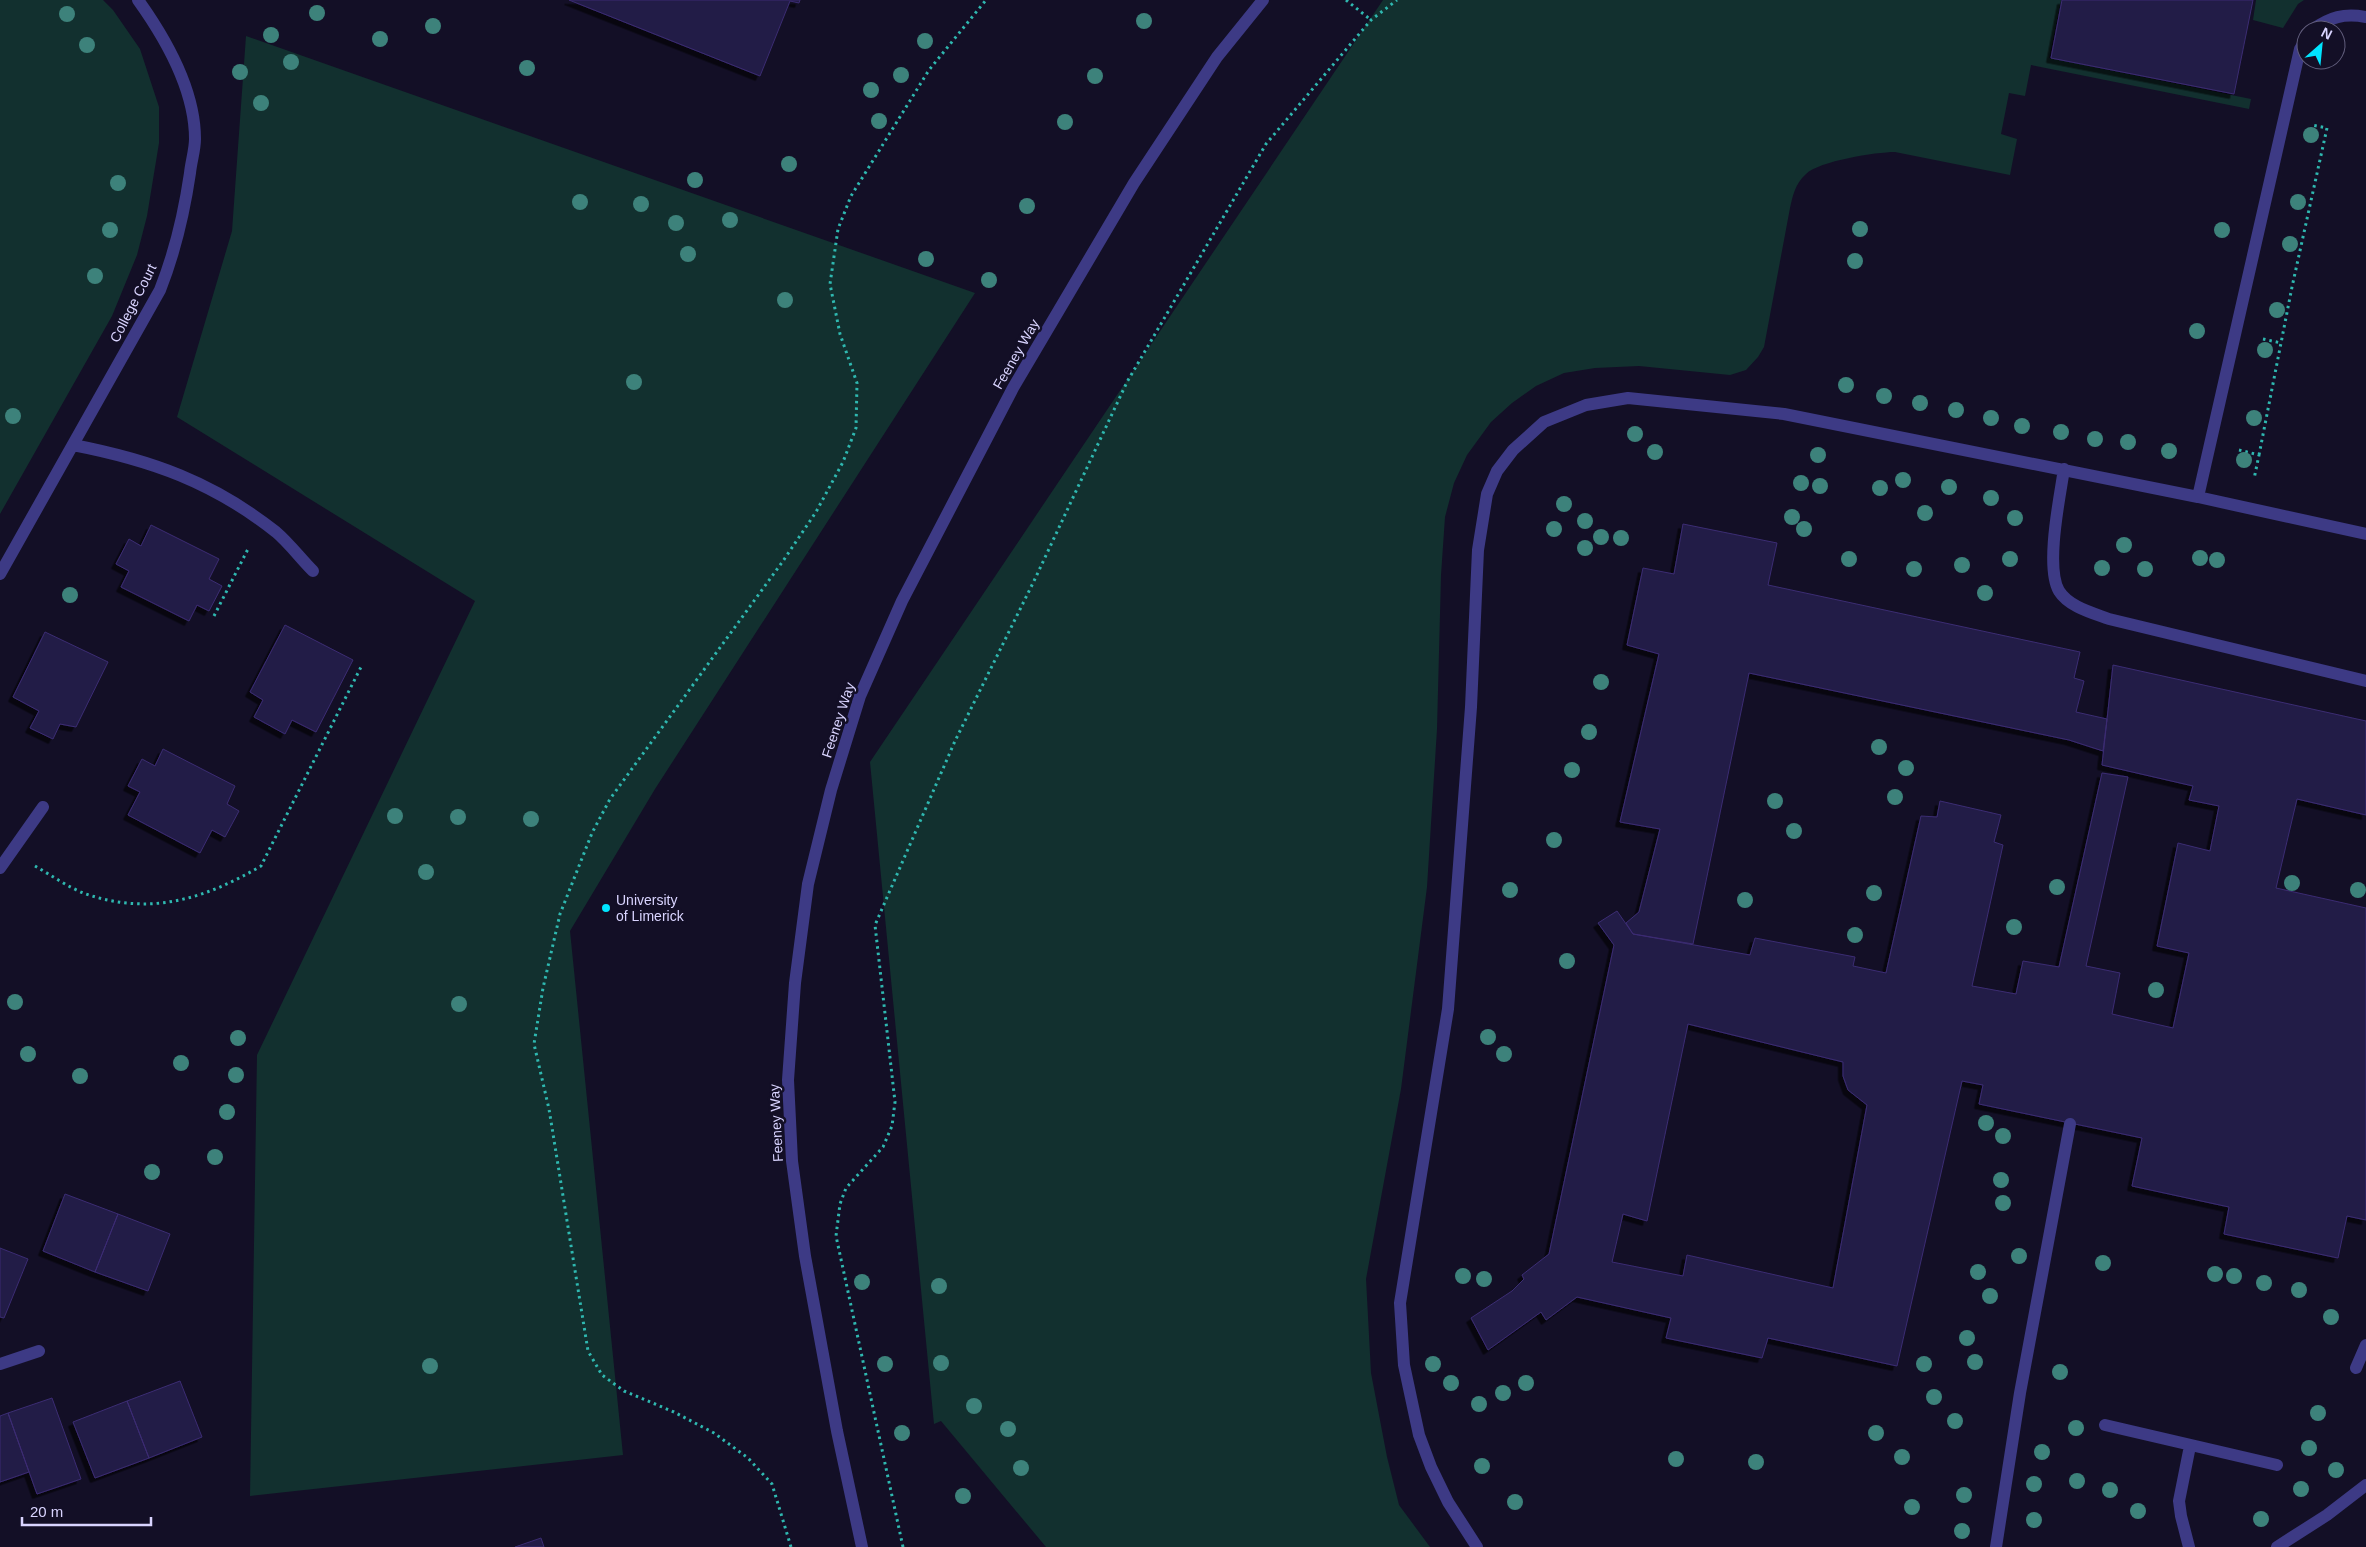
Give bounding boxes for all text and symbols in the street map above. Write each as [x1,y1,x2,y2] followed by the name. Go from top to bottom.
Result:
[2296,20,2346,70] north arrow
[2319,24,2335,43] text: N
[106,261,160,345] street label: College Court
[990,316,1042,392] street label: Feeney Way
[818,680,858,760] street label: Feeney Way
[616,892,685,924] place label: University of Limerick
[600,902,612,914] marker: University of Limerick
[766,1084,786,1162] street label: Feeney Way
[22,1494,151,1526] scale bar
[30,1503,63,1520] text: 20 m

